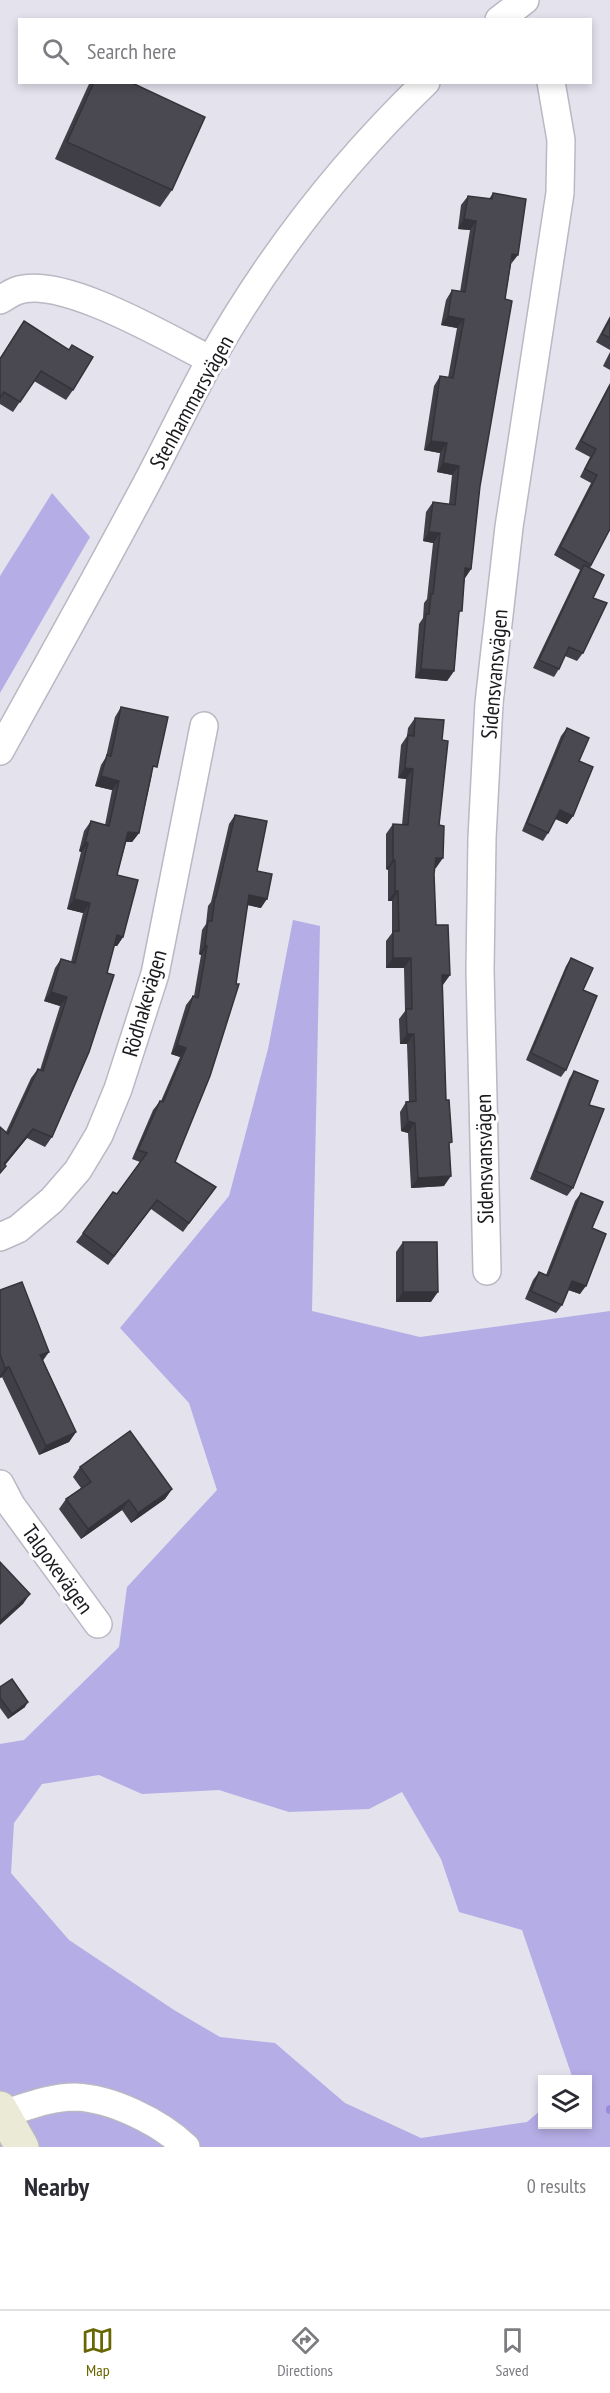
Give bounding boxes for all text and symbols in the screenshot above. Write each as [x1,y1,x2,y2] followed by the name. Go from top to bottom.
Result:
[18,18,592,84] search box
[39,35,72,68] icon: search
[87,37,176,65] text: Search here
[143,330,239,474] street label: Stenhammarsvägen
[474,608,514,740] street label: Sidensvansvägen
[115,946,173,1060] street label: Rödhakevägen
[469,1094,499,1224] street label: Sidensvansvägen
[16,1519,100,1619] street label: Talgoxevägen
[538,2075,592,2129] map controls
[538,2075,592,2129] button: layers
[24,2170,89,2203] text: Nearby
[527,2173,586,2199] text: 0 results
[81,2324,114,2380] tab: Map
[277,2324,333,2380] tab: Directions
[496,2324,529,2380] tab: Saved

